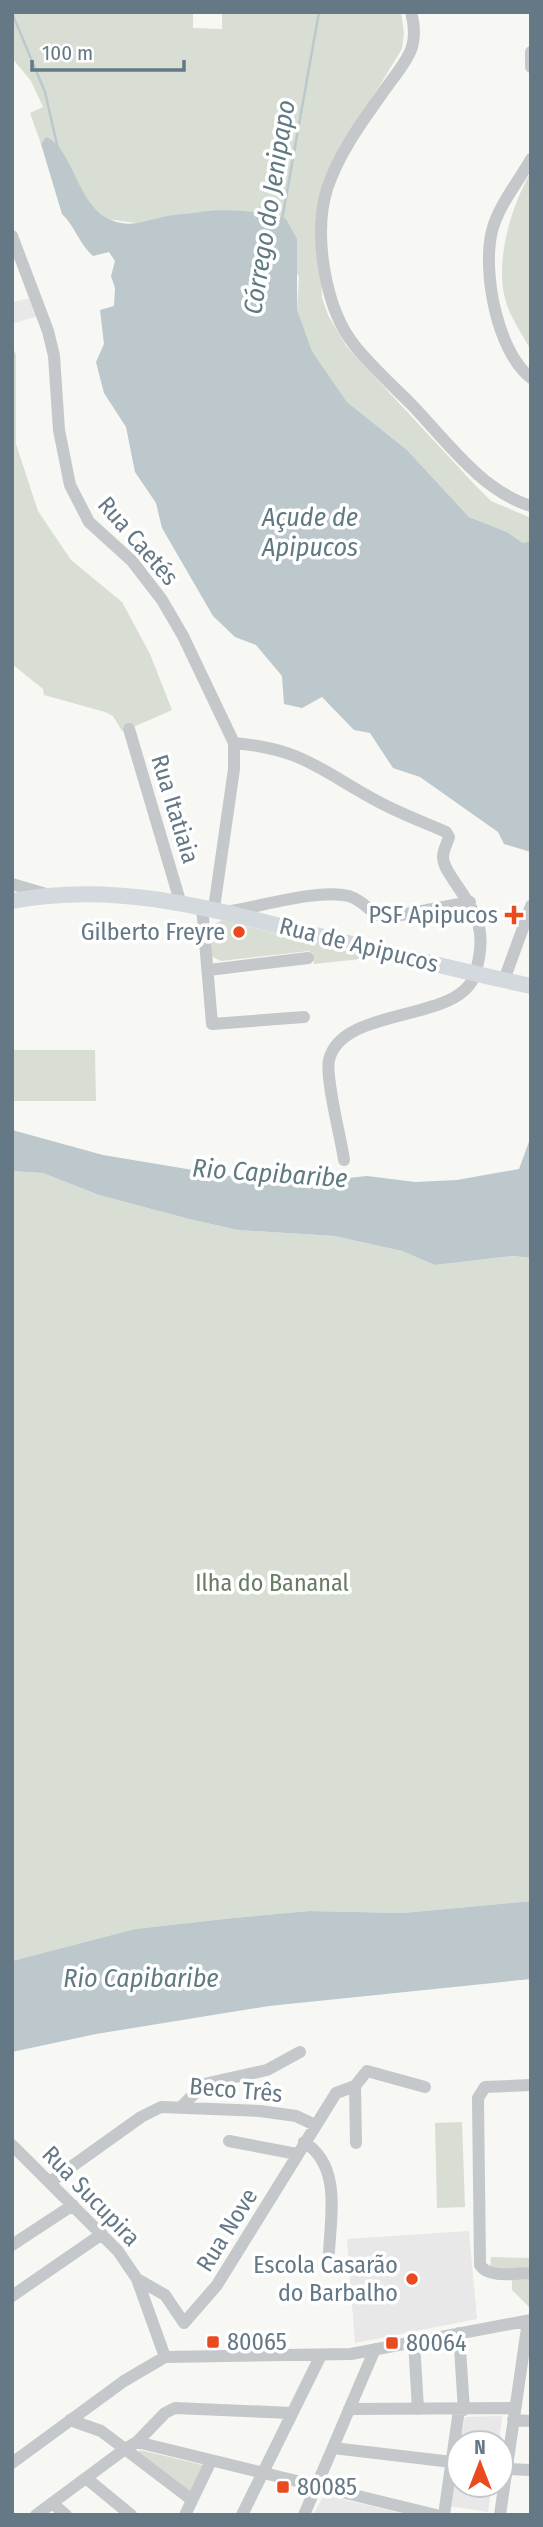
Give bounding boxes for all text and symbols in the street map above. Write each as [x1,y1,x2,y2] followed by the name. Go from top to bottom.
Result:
[32,28,184,72] scale bar
[42,40,93,66] text: 100 m
[237,98,302,316] water label: Córrego do Jenipapo
[92,491,184,591] street label: Rua Caetés
[261,502,358,563] water label: Açude de Apipucos
[145,751,205,867] street label: Rua Itatiaia
[368,901,498,929] place label: PSF Apipucos
[504,905,524,925] marker: PSF Apipucos
[277,912,441,978] street label: Rua de Apipucos
[81,918,225,946] place label: Gilberto Freyre
[231,924,247,940] marker: Gilberto Freyre
[191,1153,349,1194] water label: Rio Capibaribe
[195,1569,349,1597] park label: Ilha do Bananal
[63,1963,219,1994] water label: Rio Capibaribe
[188,2072,284,2108] street label: Beco Três
[36,2140,146,2252] street label: Rua Sucupira
[191,2183,263,2277] street label: Rua Nove
[253,2251,398,2307] place label: Escola Casarão do Barbalho
[404,2271,420,2287] marker: Escola Casarão do Barbalho
[227,2328,287,2356] place label: 80065
[406,2329,467,2357] place label: 80064
[205,2334,221,2350] marker: 80065
[384,2335,400,2351] marker: 80064
[445,2429,515,2499] north arrow
[474,2436,486,2459] text: N
[297,2473,357,2501] place label: 80085
[275,2479,291,2495] marker: 80085

